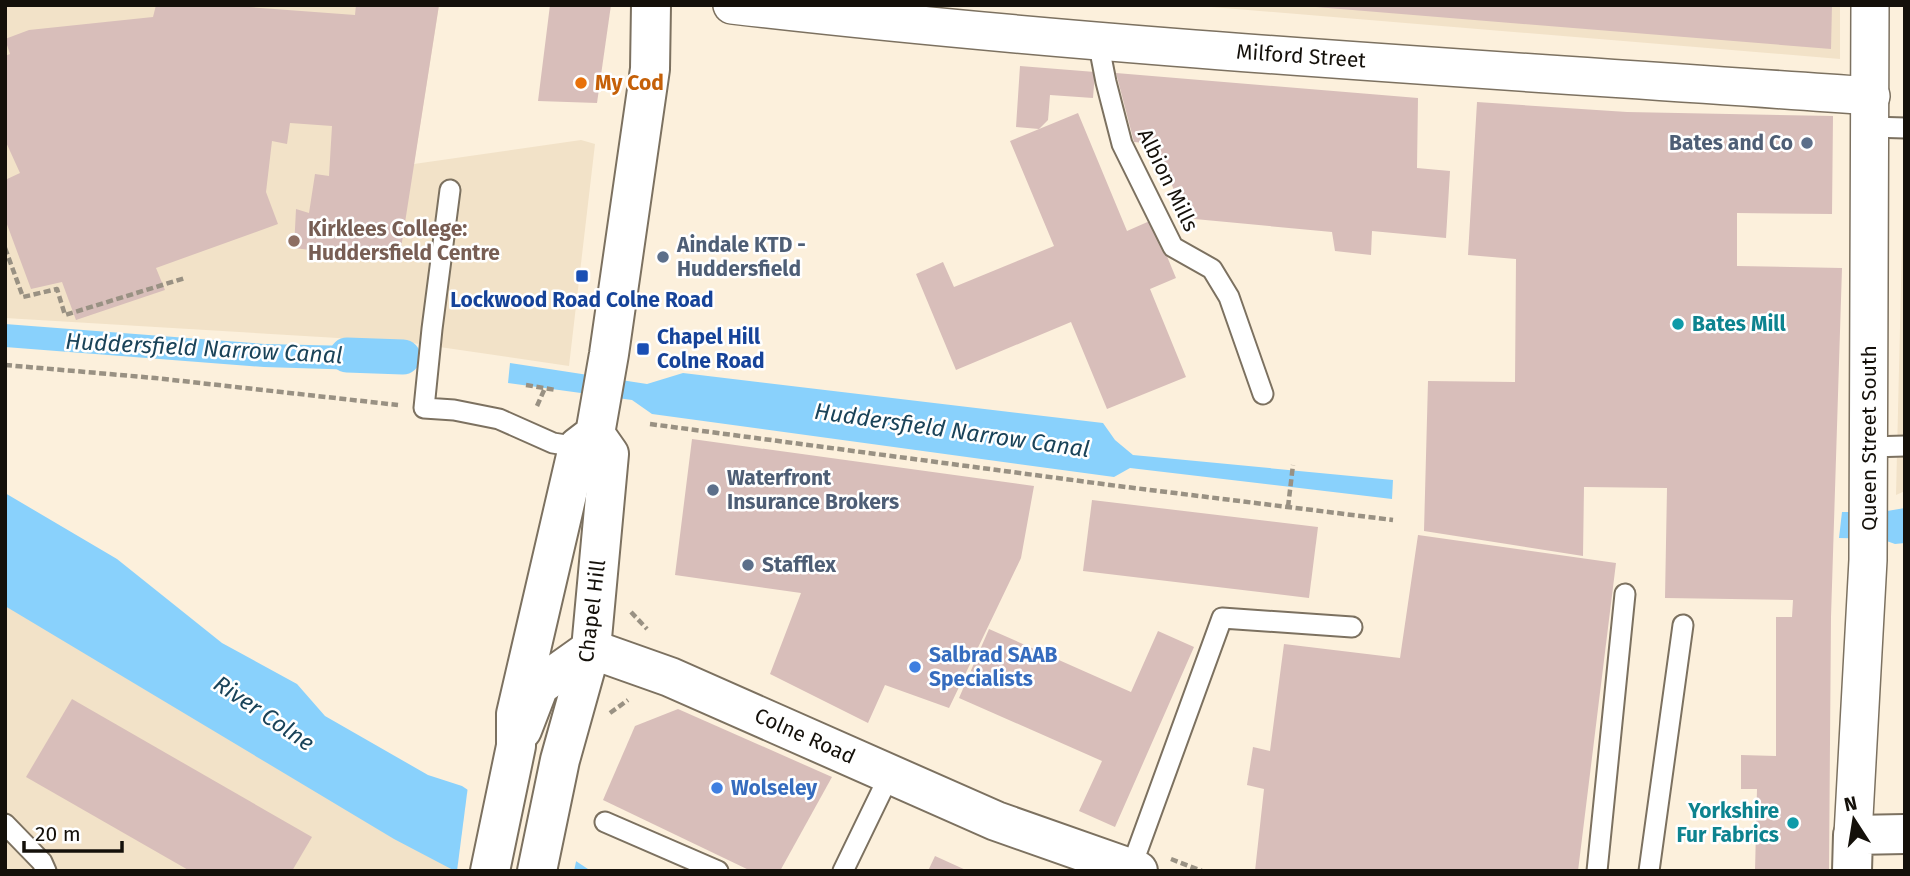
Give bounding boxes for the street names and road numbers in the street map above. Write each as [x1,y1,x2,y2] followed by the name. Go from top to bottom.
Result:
[1235,38,1367,74] street label: Milford Street
[1132,124,1204,236] street label: Albion Mills
[1856,345,1882,531] street label: Queen Street South
[573,558,611,664] street label: Chapel Hill
[751,702,859,770] street label: Colne Road

